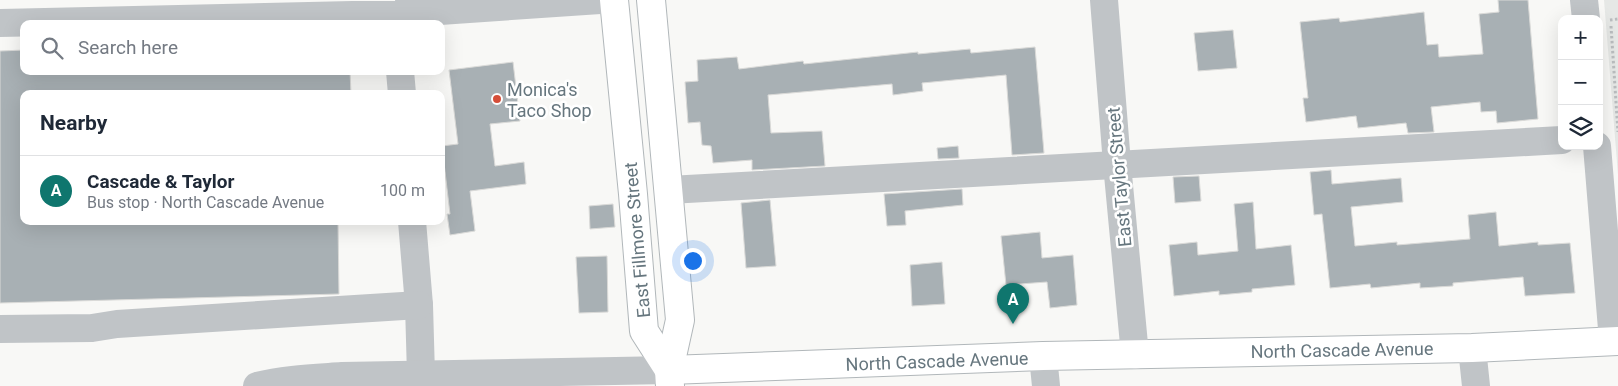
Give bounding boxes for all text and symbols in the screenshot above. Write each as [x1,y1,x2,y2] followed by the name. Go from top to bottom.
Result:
[1558,15,1603,150] map controls
[1558,15,1603,60] button: +
[20,20,445,75] search box
[38,34,66,62] icon: search
[78,36,178,59] text: Search here
[1558,60,1603,105] button: −
[507,79,592,121] place label: Monica's Taco Shop
[491,93,503,105] marker: Monica's Taco Shop
[1558,105,1603,150] button: layers
[1102,106,1136,248] street label: East Taylor Street
[40,111,107,135] text: Nearby
[620,161,654,319] street label: East Fillmore Street
[87,170,235,193] text: Cascade & Taylor
[51,181,61,200] text: A
[380,181,425,200] text: 100 m
[87,193,324,212] text: Bus stop · North Cascade Avenue
[680,248,706,274] your location
[997,283,1029,324] pin: A
[1250,338,1434,362] street label: North Cascade Avenue
[845,347,1029,375] street label: North Cascade Avenue

